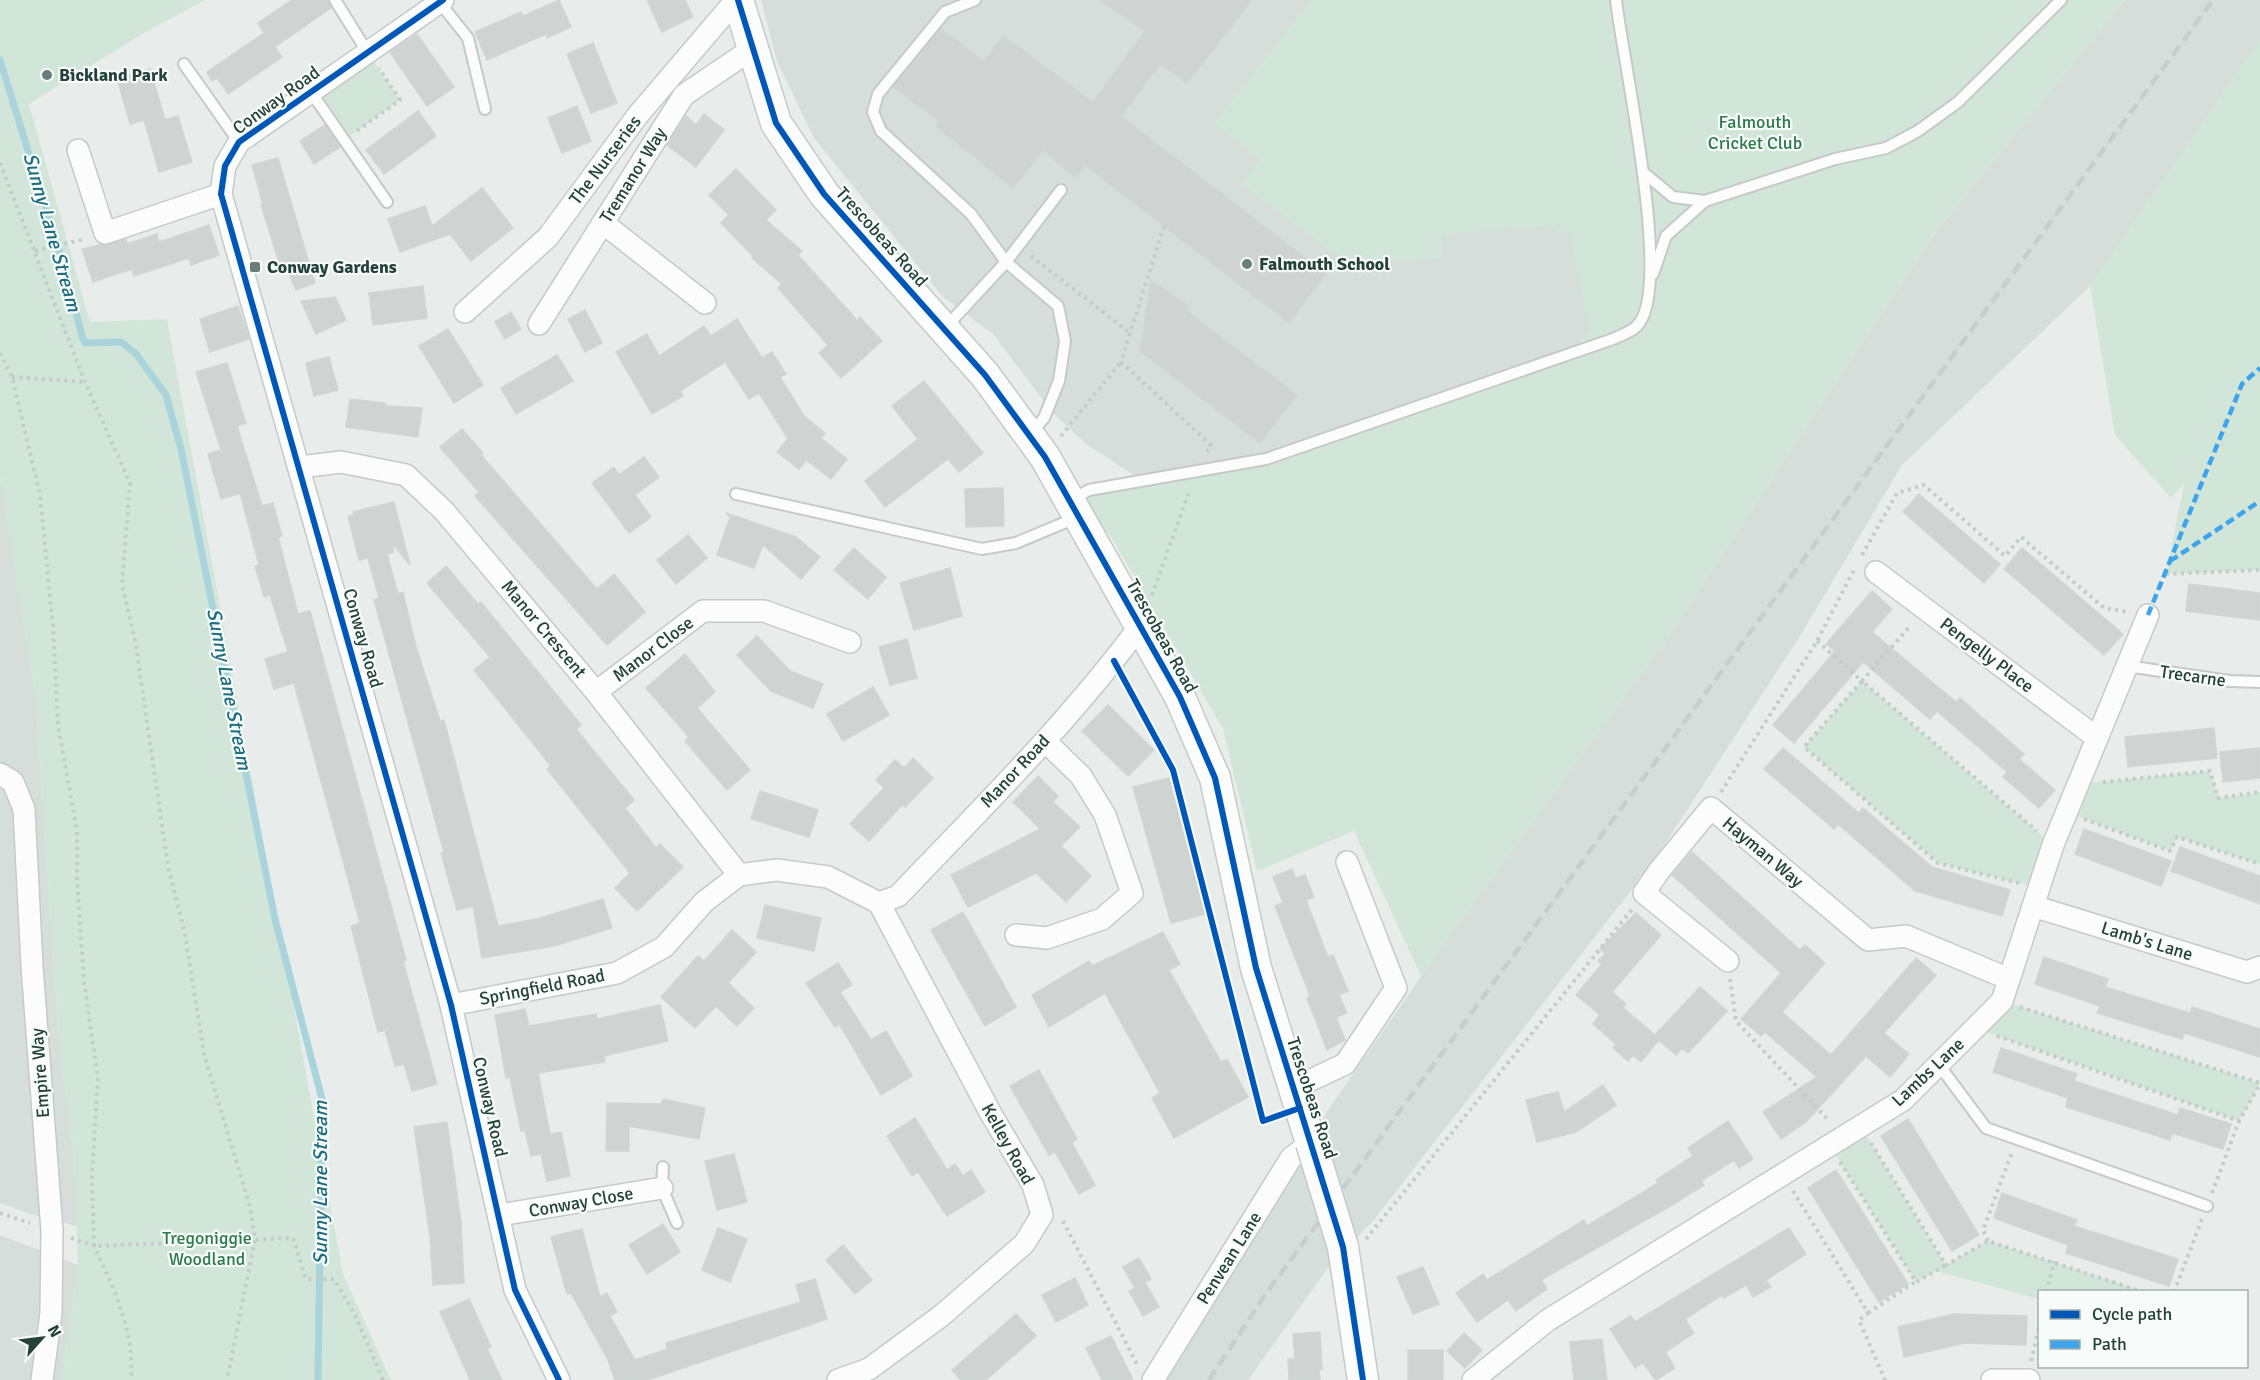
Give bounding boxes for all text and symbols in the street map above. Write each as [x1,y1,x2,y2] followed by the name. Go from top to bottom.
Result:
[228,61,324,139] street label: Conway Road
[59,64,168,86] place label: Bickland Park
[40,68,54,82] marker: Bickland Park
[564,111,646,209] street label: The Nurseries
[1708,111,1802,154] park label: Falmouth Cricket Club
[595,123,671,227] street label: Tremanor Way
[17,150,87,315] water label: Sunny Lane Stream
[831,182,933,292] street label: Trescobeas Road
[1259,253,1390,275] place label: Falmouth School
[267,256,397,278] place label: Conway Gardens
[1240,257,1254,271] marker: Falmouth School
[248,260,262,274] marker: Conway Gardens
[1122,575,1202,697] street label: Trescobeas Road
[497,576,591,682] street label: Manor Crescent
[338,586,388,690] street label: Conway Road
[201,606,257,773] water label: Sunny Lane Stream
[608,611,698,687] street label: Manor Close
[1936,613,2038,697] street label: Pengelly Place
[2159,660,2227,692] street label: Trecarne
[976,730,1054,812] street label: Manor Road
[1718,812,1808,893] street label: Hayman Way
[2098,917,2196,965] street label: Lamb's Lane
[477,964,607,1010] street label: Springfield Road
[26,1027,54,1119] street label: Empire Way
[1887,1033,1969,1111] street label: Lambs Lane
[1282,1034,1342,1162] street label: Trescobeas Road
[468,1055,512,1159] street label: Conway Road
[308,1100,333,1265] water label: Sunny Lane Stream
[977,1100,1039,1188] street label: Kelley Road
[527,1182,635,1222] street label: Conway Close
[1192,1208,1266,1308] street label: Penvean Lane
[162,1227,252,1270] park label: Tregoniggie Woodland
[2038,1290,2248,1368] legend
[2092,1303,2172,1325] text: Cycle path
[12,1308,72,1368] north arrow
[43,1322,66,1341] text: N
[2092,1333,2127,1355] text: Path

